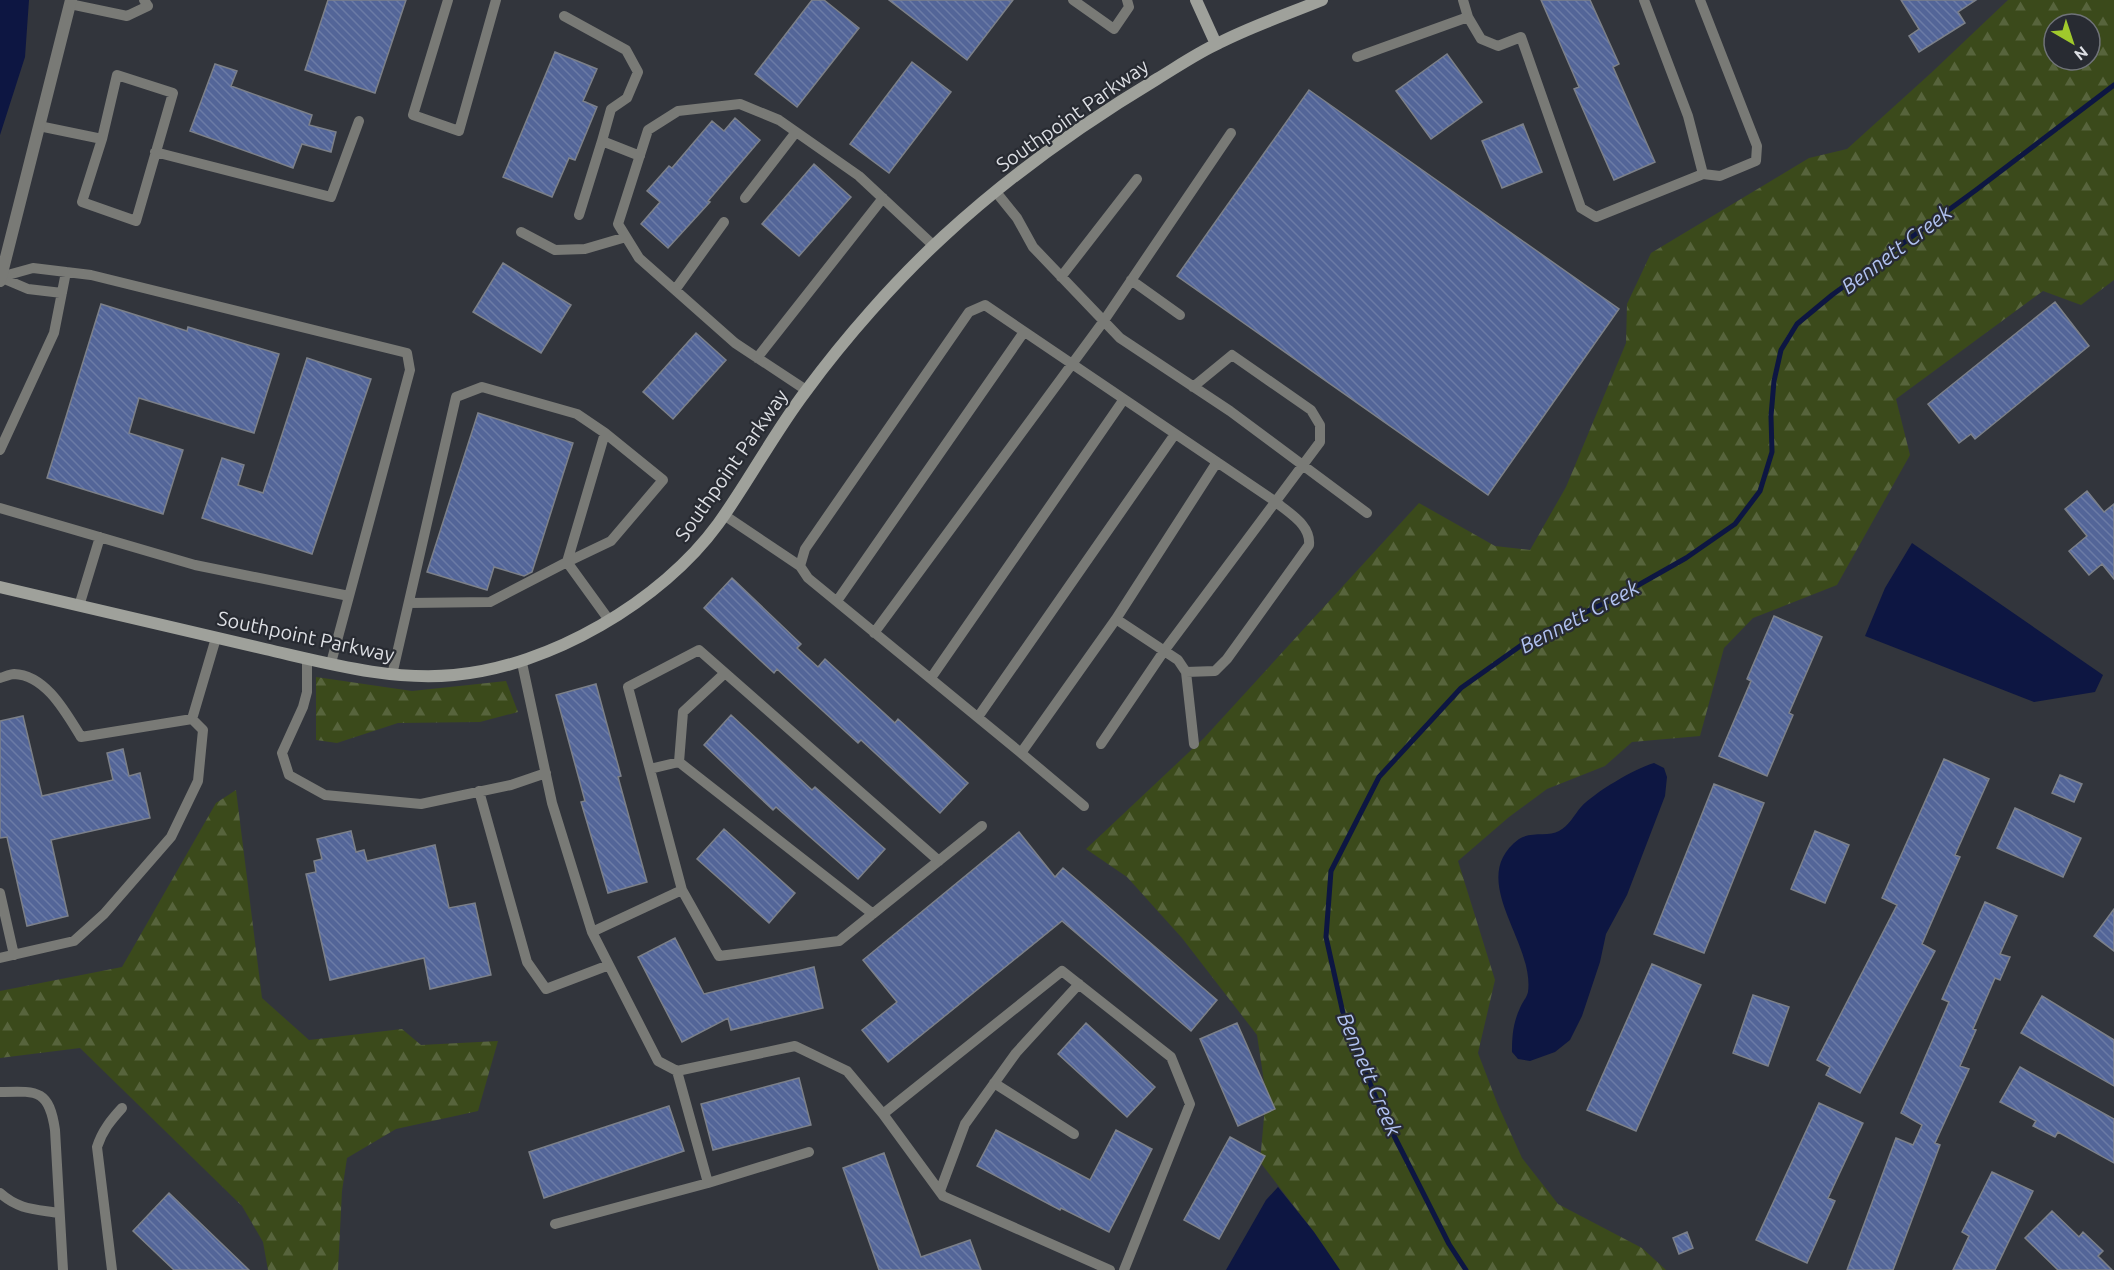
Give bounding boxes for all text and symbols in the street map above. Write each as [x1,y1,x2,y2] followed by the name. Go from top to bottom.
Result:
[2042,12,2102,72] north arrow
[2071,43,2092,64] text: N
[992,54,1153,176] street label: Southpoint Parkway
[1836,200,1956,298] water label: Bennett Creek
[670,384,792,545] street label: Southpoint Parkway
[1515,574,1643,658] water label: Bennett Creek
[215,606,397,666] street label: Southpoint Parkway
[1333,1009,1407,1140] water label: Bennett Creek

